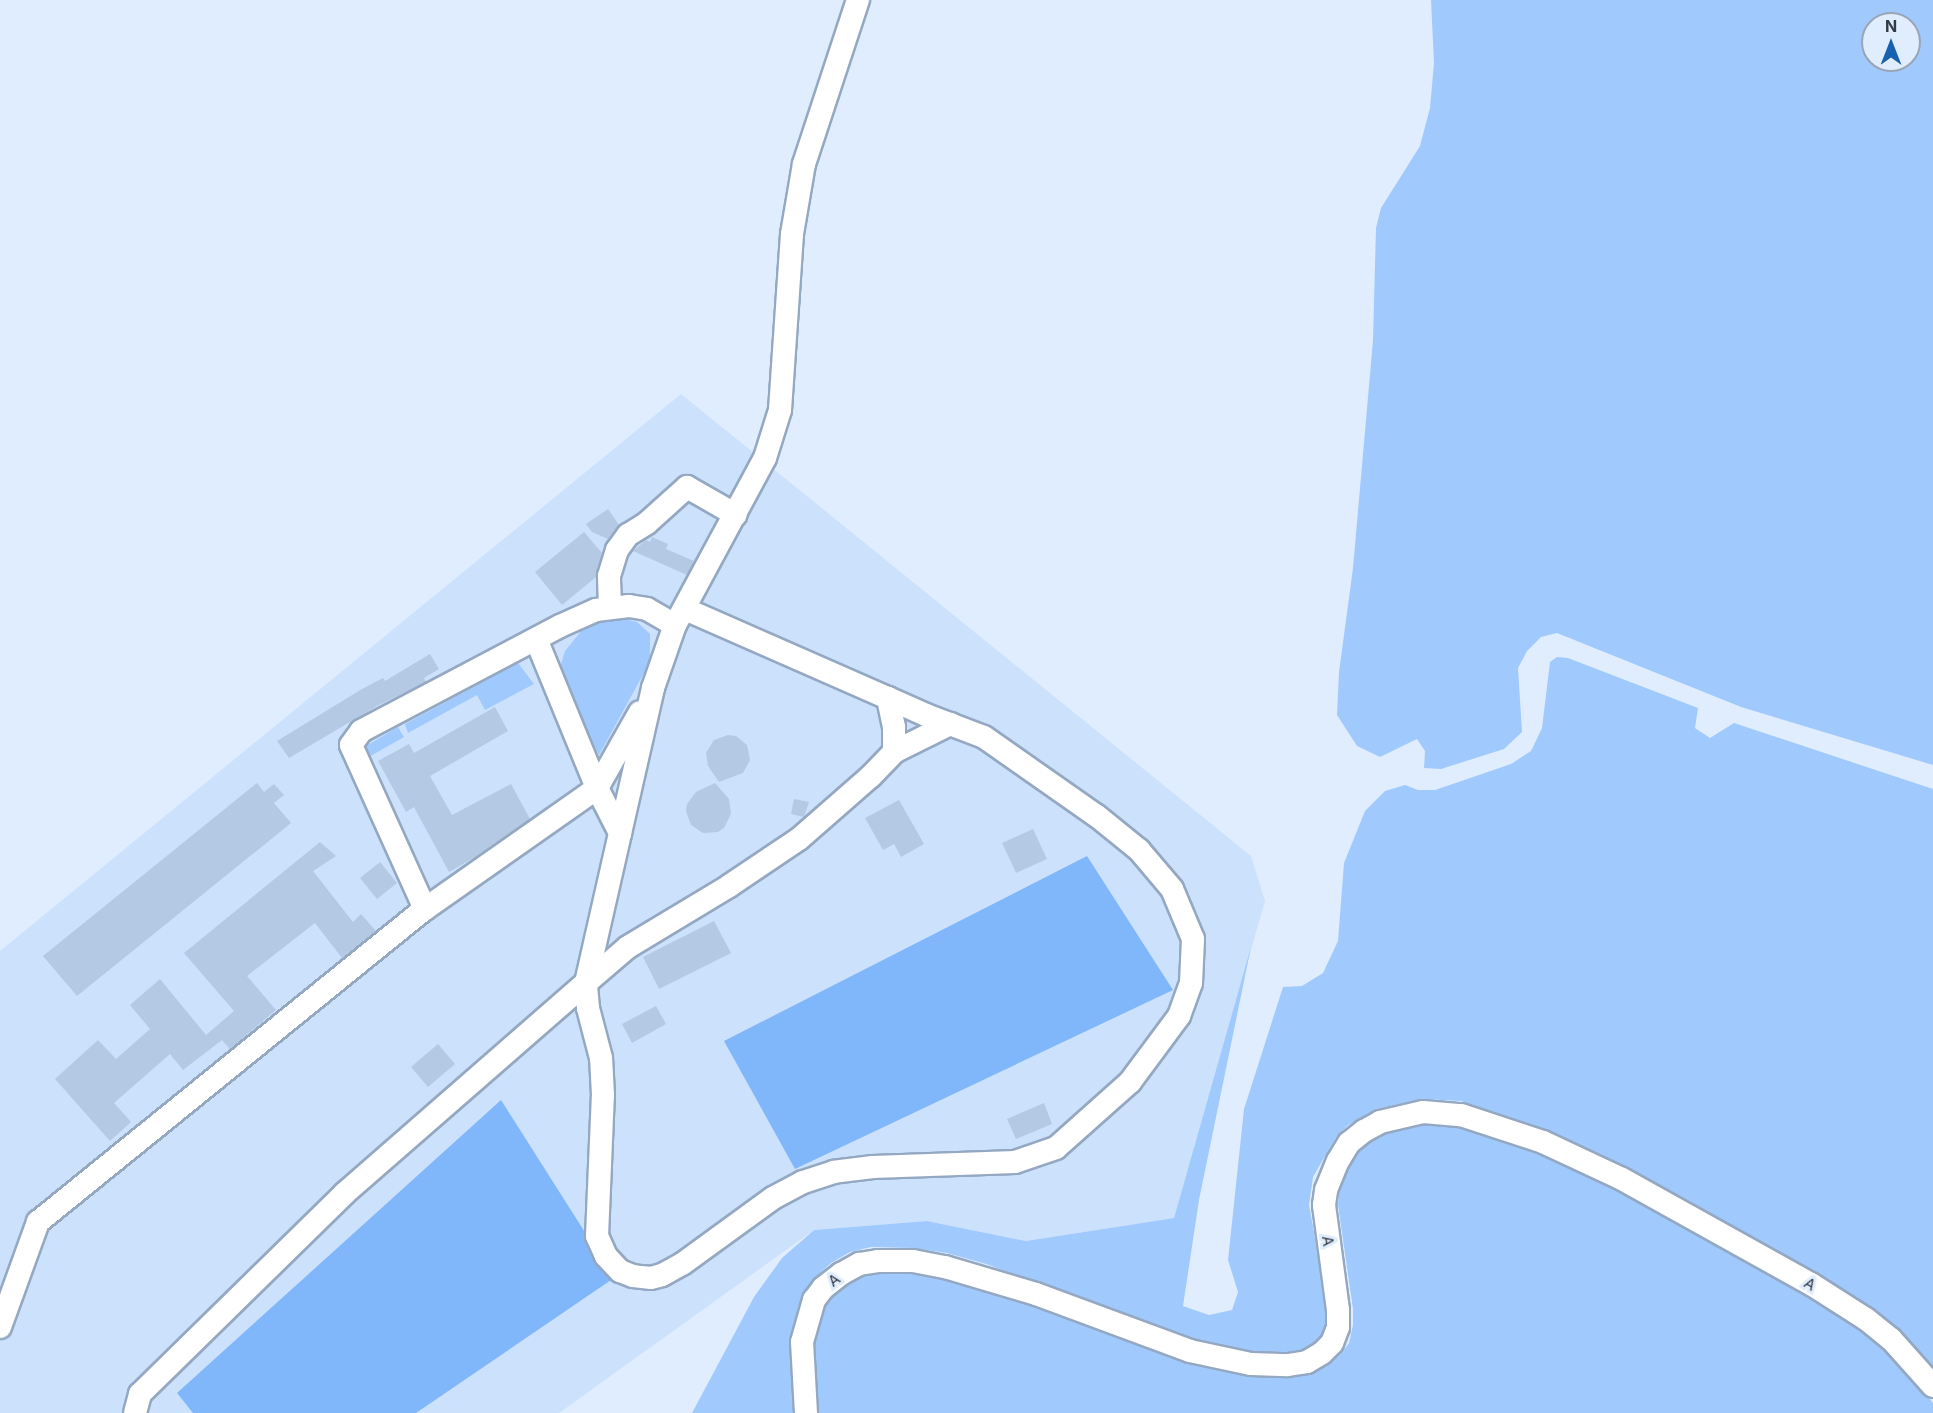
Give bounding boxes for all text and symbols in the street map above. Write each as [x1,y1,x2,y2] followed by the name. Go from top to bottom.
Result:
[1861,12,1921,72] north arrow
[1885,16,1897,36] text: N
[1318,1235,1338,1247] street label: A
[824,1270,844,1290] street label: A
[1801,1274,1819,1294] street label: A

